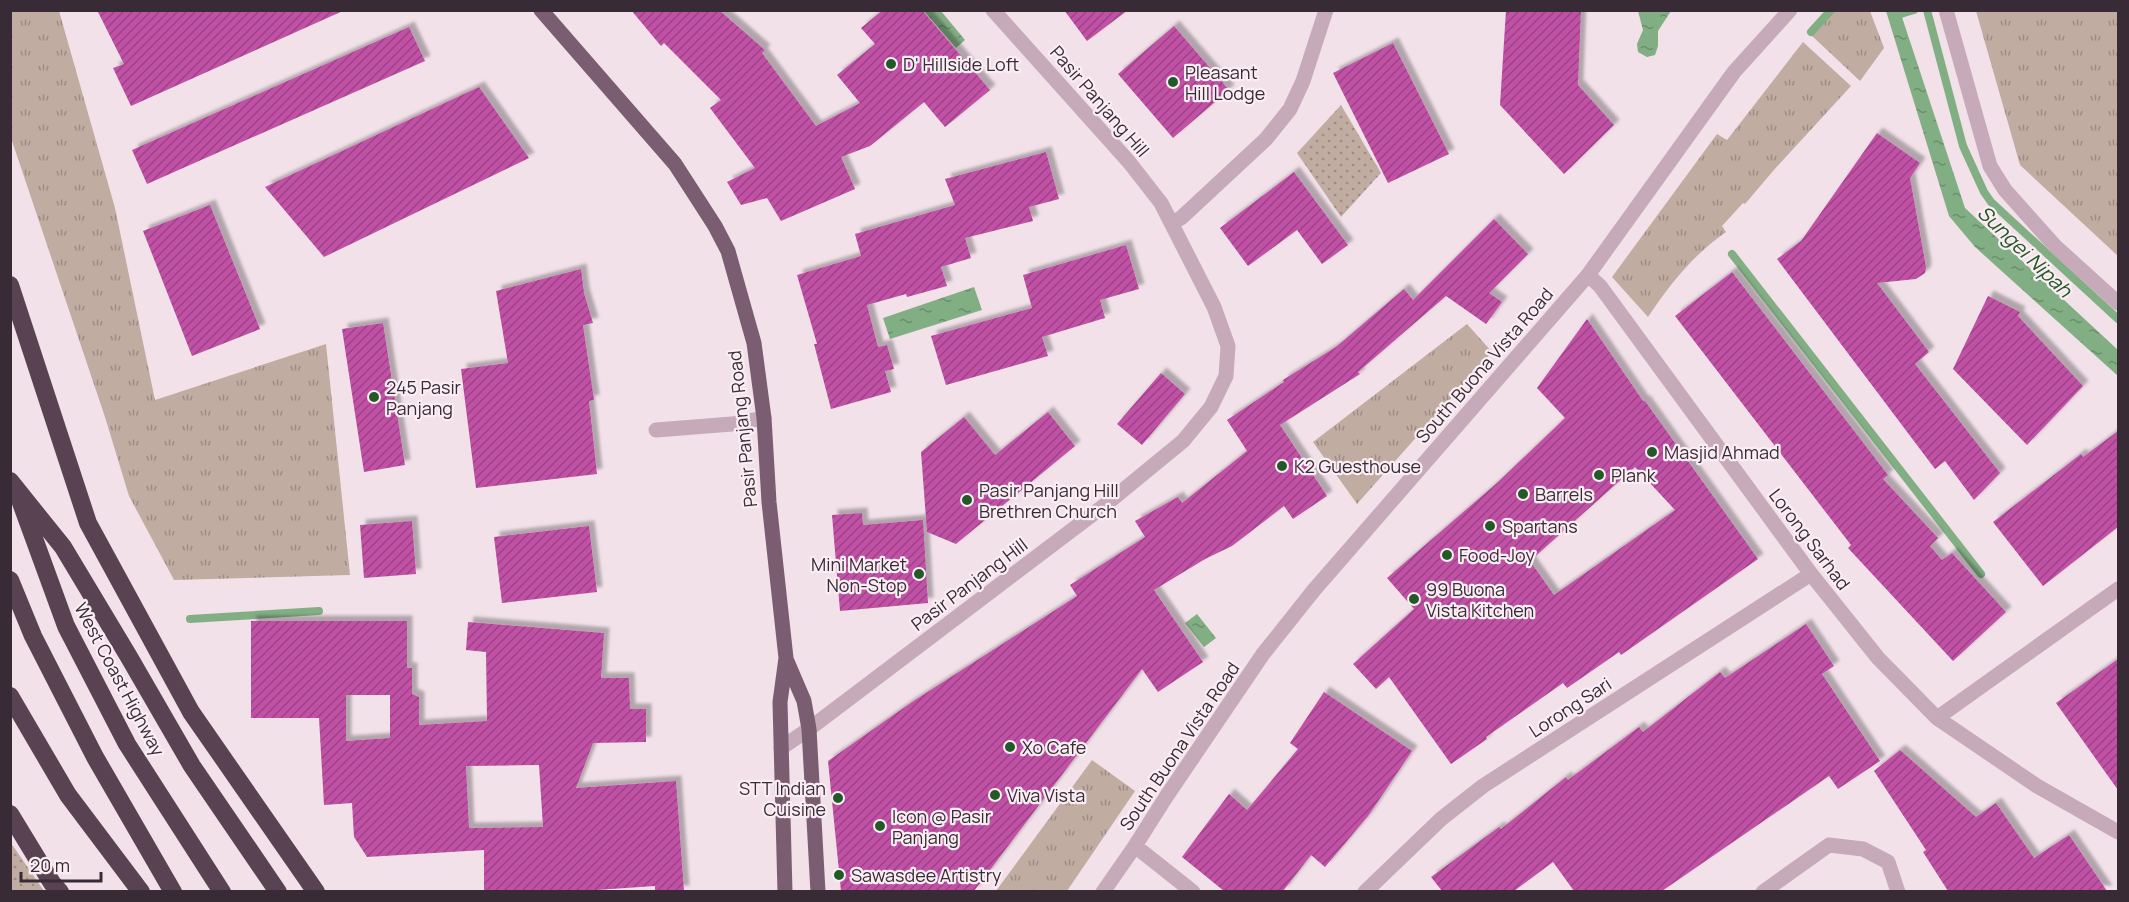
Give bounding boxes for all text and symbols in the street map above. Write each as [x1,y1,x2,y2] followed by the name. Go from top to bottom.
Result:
[1045,40,1155,162] street label: Pasir Panjang Hill
[903,52,1019,76] place label: D' Hillside Loft
[884,57,898,71] marker: D' Hillside Loft
[1185,60,1265,105] place label: Pleasant Hill Lodge
[1166,75,1180,89] marker: Pleasant Hill Lodge
[1972,199,2079,304] water label: Sungei Nipah
[1410,282,1558,448] street label: South Buona Vista Road
[722,349,762,509] street label: Pasir Panjang Road
[386,375,462,420] place label: 245 Pasir Panjang
[367,390,381,404] marker: 245 Pasir Panjang
[1664,440,1780,464] place label: Masjid Ahmad
[1645,445,1659,459] marker: Masjid Ahmad
[1294,454,1421,478] place label: K2 Guesthouse
[1275,459,1289,473] marker: K2 Guesthouse
[1611,463,1657,487] place label: Plank
[1592,468,1606,482] marker: Plank
[979,478,1119,523] place label: Pasir Panjang Hill Brethren Church
[1535,482,1593,506] place label: Barrels
[1764,484,1856,594] street label: Lorong Sarhad
[1516,487,1530,501] marker: Barrels
[960,493,974,507] marker: Pasir Panjang Hill Brethren Church
[1502,514,1578,538] place label: Spartans
[1483,519,1497,533] marker: Spartans
[906,532,1032,636] street label: Pasir Panjang Hill
[1459,543,1535,567] place label: Food-Joy
[1440,548,1454,562] marker: Food-Joy
[811,552,907,597] place label: Mini Market Non-Stop
[912,567,926,581] marker: Mini Market Non-Stop
[1426,577,1534,622] place label: 99 Buona Vista Kitchen
[1407,592,1421,606] marker: 99 Buona Vista Kitchen
[69,598,171,760] street label: West Coast Highway
[1114,657,1244,835] street label: South Buona Vista Road
[1524,671,1616,743] street label: Lorong Sari
[1022,735,1086,759] place label: Xo Cafe
[1003,740,1017,754] marker: Xo Cafe
[739,776,826,821] place label: STT Indian Cuisine
[1007,783,1085,807] place label: Viva Vista
[988,788,1002,802] marker: Viva Vista
[831,791,845,805] marker: STT Indian Cuisine
[892,804,992,849] place label: Icon @ Pasir Panjang
[873,819,887,833] marker: Icon @ Pasir Panjang
[21,845,100,883] scale bar
[30,853,70,877] text: 20 m
[851,863,1002,887] place label: Sawasdee Artistry
[832,868,846,882] marker: Sawasdee Artistry

